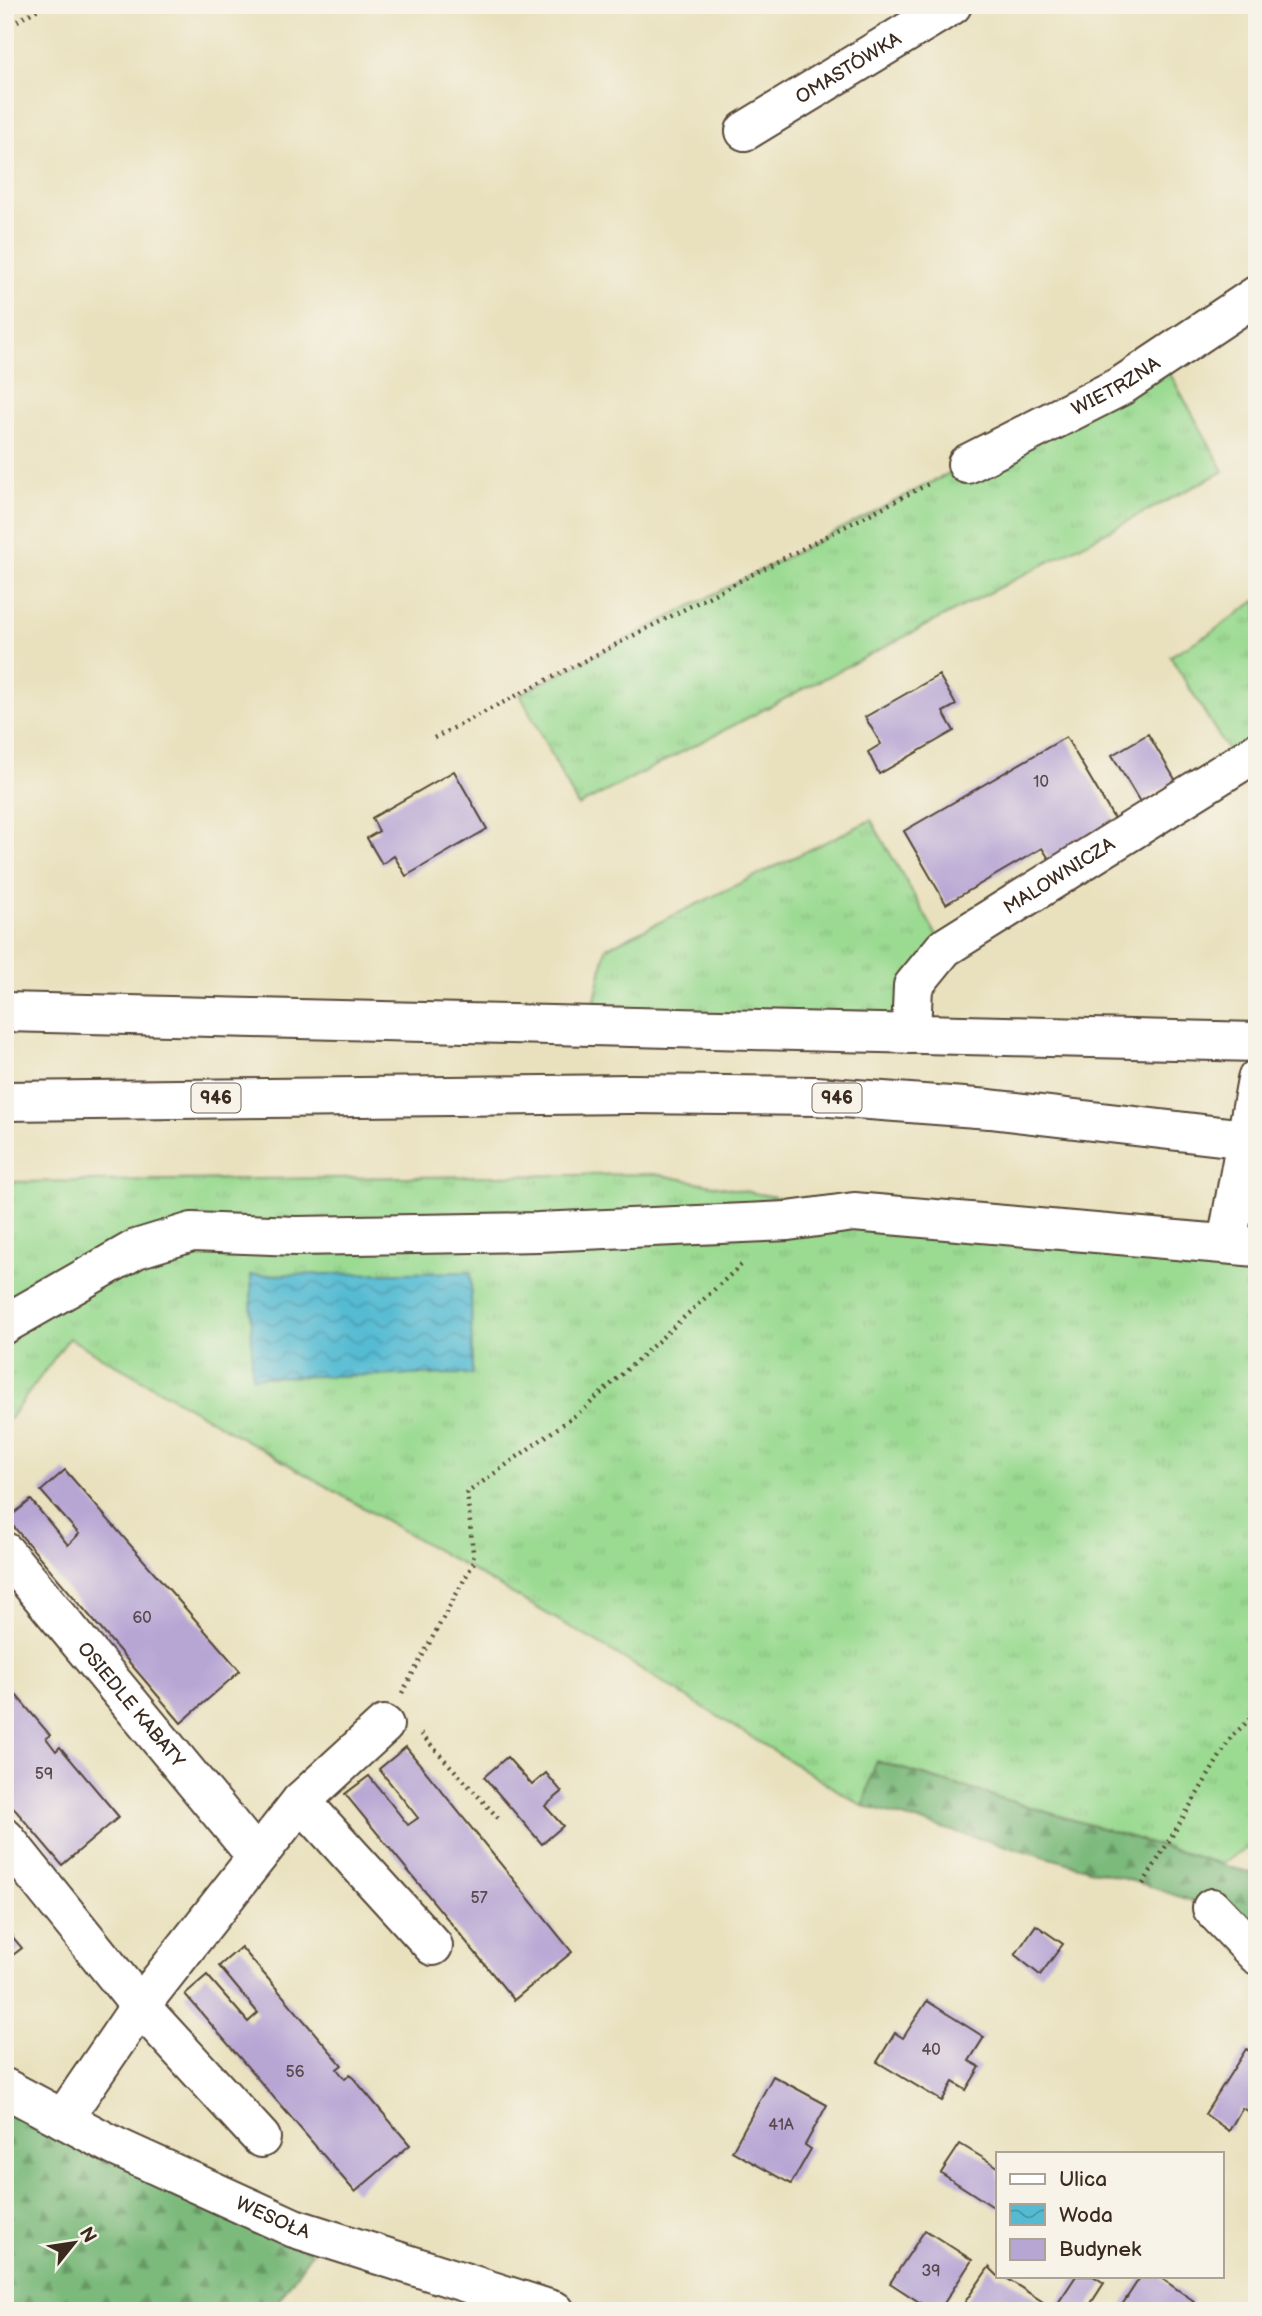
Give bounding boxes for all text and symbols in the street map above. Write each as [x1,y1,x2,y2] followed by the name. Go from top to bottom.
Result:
[791,27,906,109] street label: OMASTÓWKA
[1068,351,1165,421] street label: WIETRZNA
[1033,773,1049,792] house number: 10
[999,832,1119,919] street label: MALOWNICZA
[192,1084,241,1112] road number: 946
[812,1084,862,1112] road number: 946
[132,1609,152,1628] house number: 60
[73,1637,190,1773] street label: OSIEDLE KABATY
[35,1765,53,1784] house number: 59
[470,1889,488,1908] house number: 57
[921,2041,941,2060] house number: 40
[286,2063,305,2082] house number: 56
[768,2116,794,2135] house number: 41A
[996,2152,1224,2278] legend
[1059,2167,1107,2192] text: Ulica
[232,2192,313,2244] street label: WESOŁA
[1059,2203,1113,2228] text: Woda
[38,2208,108,2278] north arrow
[74,2223,101,2247] text: N
[1059,2237,1142,2262] text: Budynek
[921,2262,941,2281] house number: 39

